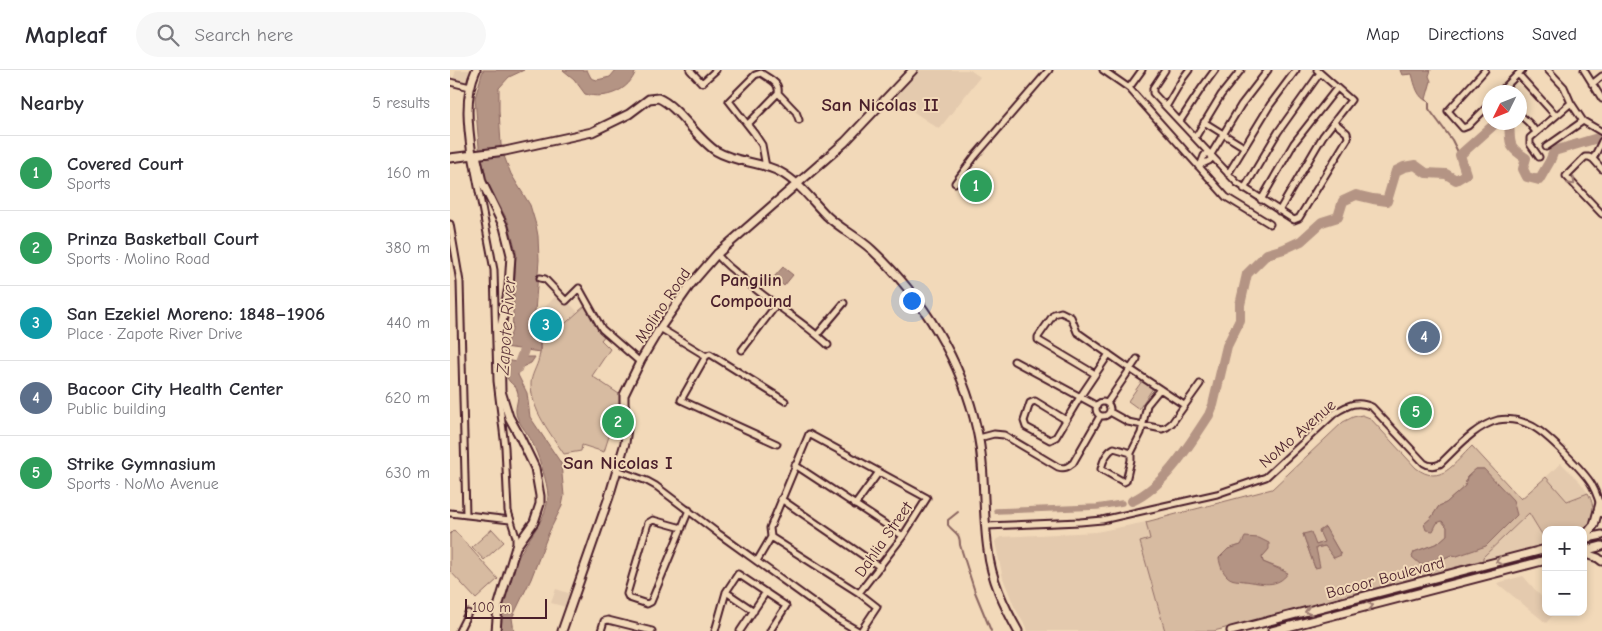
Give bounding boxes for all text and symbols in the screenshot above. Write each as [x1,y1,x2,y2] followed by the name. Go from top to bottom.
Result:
[136,12,486,57] search box
[25,21,106,49] text: Mapleaf
[154,21,182,49] icon: search
[194,24,293,46] text: Search here
[1366,24,1400,45] text: Map
[1428,24,1504,45] text: Directions
[1532,24,1577,45] text: Saved
[1482,85,1527,130] north arrow
[20,91,84,115] text: Nearby
[372,94,430,112] text: 5 results
[821,94,939,116] district label: San Nicolas II
[67,153,183,175] text: Covered Court
[33,164,39,182] text: 1
[387,164,430,182] text: 160 m
[960,167,992,205] pin: 1
[67,175,110,193] text: Sports
[1566,177,1575,186] one-way arrow
[67,228,259,250] text: Prinza Basketball Court
[32,239,40,257] text: 2
[385,239,430,257] text: 380 m
[67,250,210,268] text: Sports · Molino Road
[631,265,694,346] street label: Molino Road
[710,270,792,312] district label: Pangilin Compound
[493,276,520,377] water label: Zapote River
[899,288,925,314] your location
[67,303,325,325] text: San Ezekiel Moreno: 1848–1906
[530,306,562,344] pin: 3
[32,314,40,332] text: 3
[386,314,430,332] text: 440 m
[1408,318,1440,356] pin: 4
[67,325,243,343] text: Place · Zapote River Drive
[67,378,283,400] text: Bacoor City Health Center
[32,389,40,407] text: 4
[385,389,430,407] text: 620 m
[1400,393,1432,431] pin: 5
[1256,396,1339,472] street label: NoMo Avenue
[67,400,166,418] text: Public building
[602,403,634,441] pin: 2
[563,452,673,474] district label: San Nicolas I
[67,453,216,475] text: Strike Gymnasium
[32,464,40,482] text: 5
[385,464,430,482] text: 630 m
[67,475,219,493] text: Sports · NoMo Avenue
[851,498,917,581] street label: Dahlia Street
[1542,526,1587,616] map controls
[1542,526,1587,571] button: +
[1324,554,1446,602] street label: Bacoor Boulevard
[1494,555,1503,566] one-way arrow
[1542,571,1587,616] button: −
[465,596,548,619] scale bar
[472,599,511,616] text: 100 m
[1366,601,1375,612] one-way arrow
[1303,605,1312,616] one-way arrow

